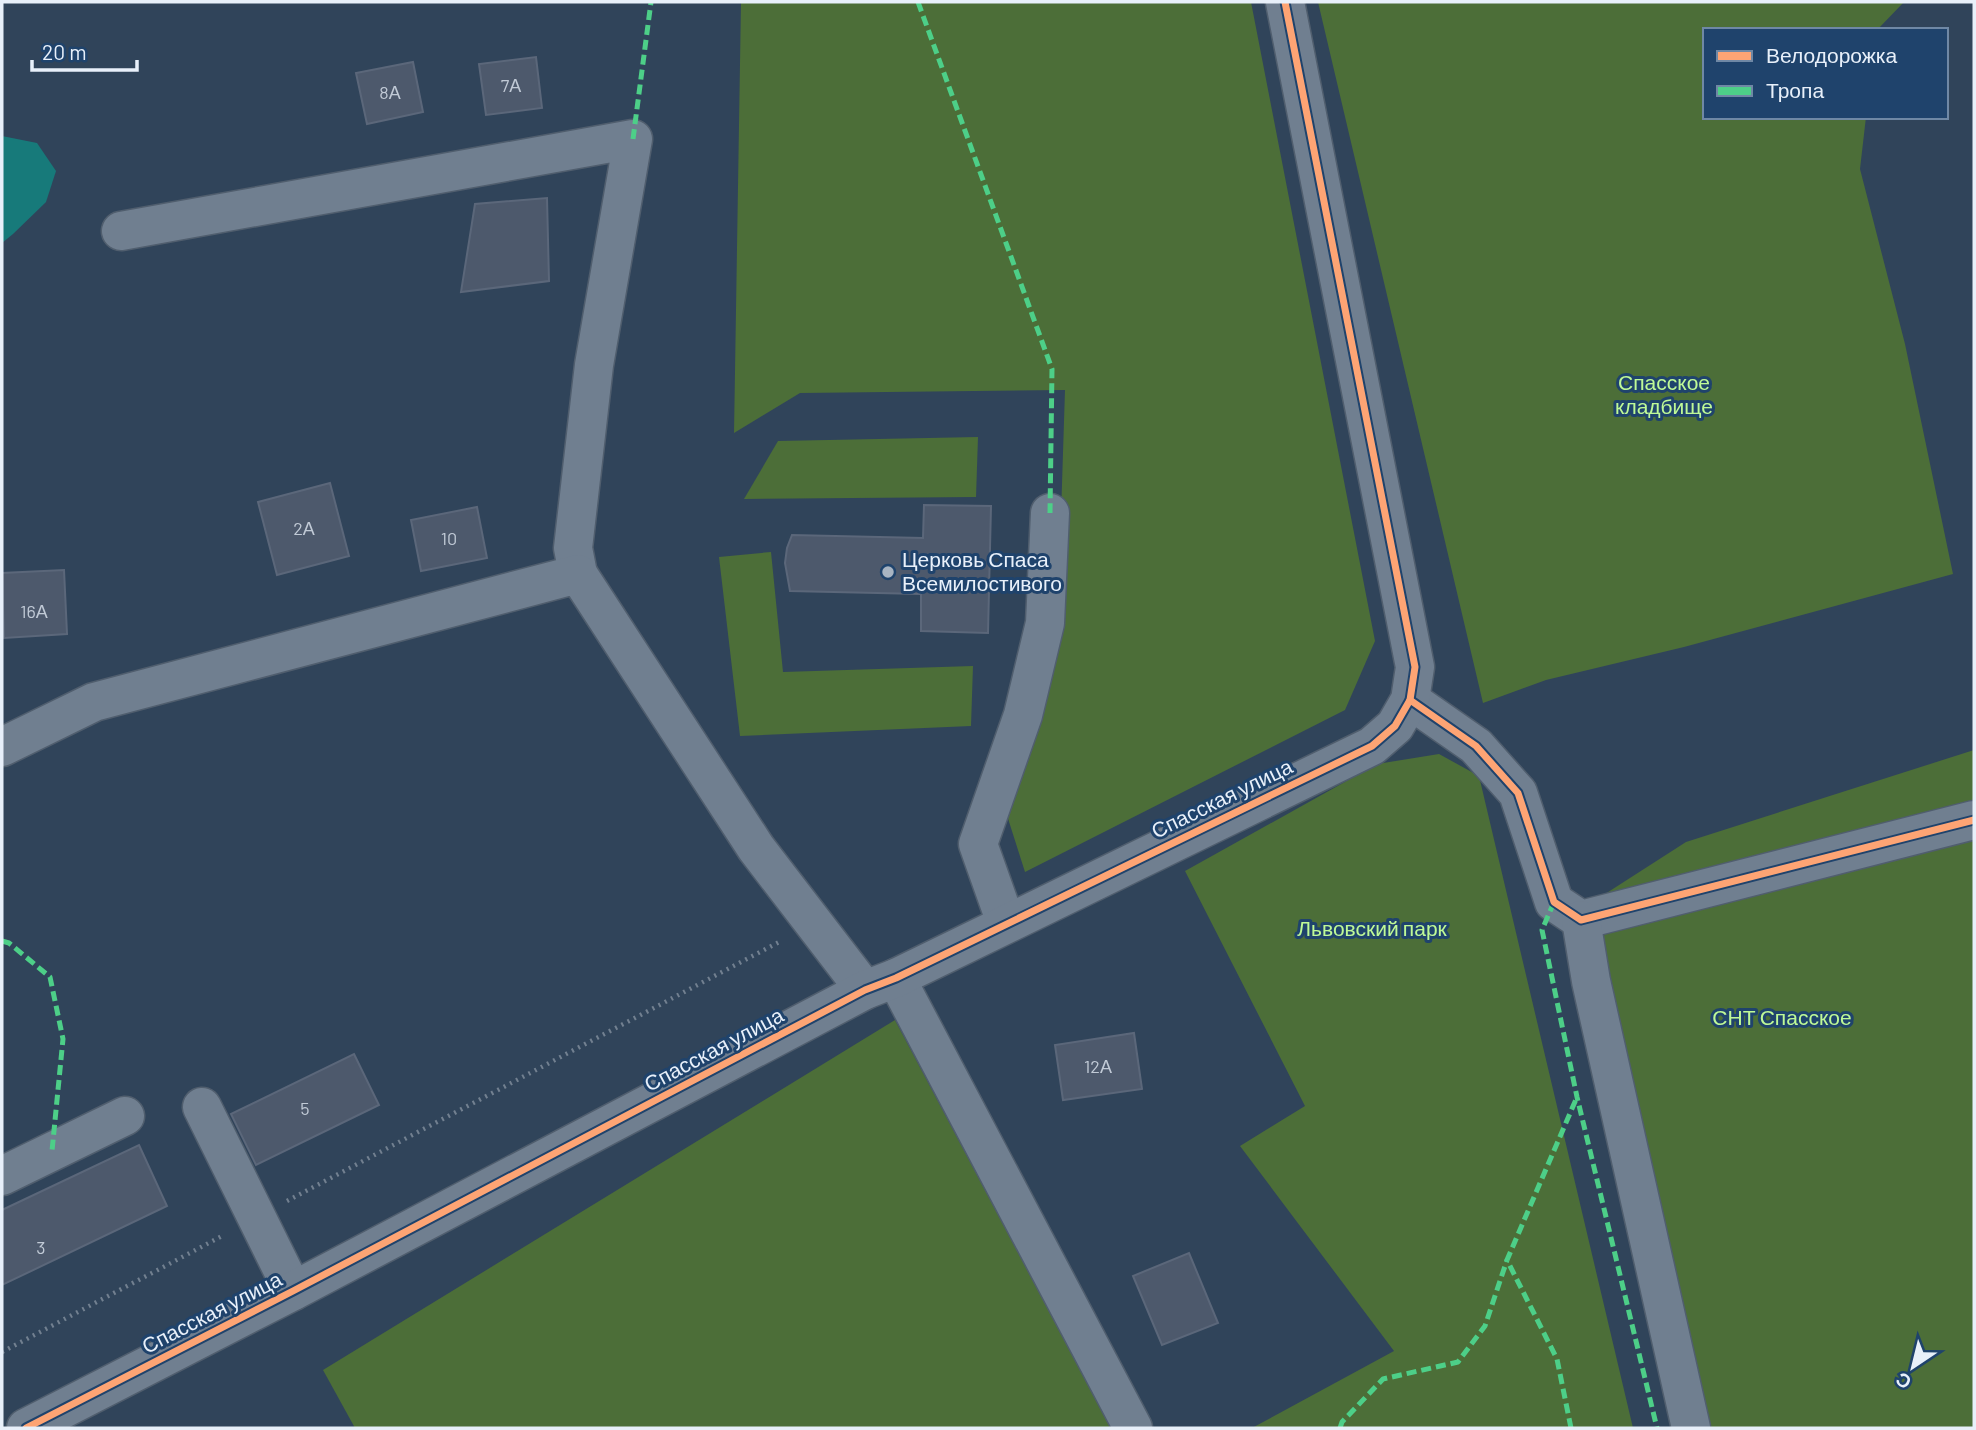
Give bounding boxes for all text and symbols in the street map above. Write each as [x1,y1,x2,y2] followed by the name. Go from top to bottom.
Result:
[32,28,136,72] scale bar
[1703,28,1948,119] legend
[42,39,87,64] text: 20 m
[1766,42,1897,67] text: Велодорожка
[501,74,521,96] house number: 7А
[1766,77,1824,102] text: Тропа
[379,81,401,103] house number: 8А
[1615,369,1713,418] park label: Спасское кладбище
[293,517,315,539] house number: 2А
[441,527,457,549] house number: 10
[902,546,1062,595] place label: Церковь Спаса Всемилостивого
[880,564,896,580] marker: Церковь Спаса Всемилостивого
[20,600,48,622] house number: 16А
[1147,753,1296,843] street label: Спасская улица
[1297,915,1448,940] park label: Львовский парк
[640,1001,787,1096] street label: Спасская улица
[1712,1004,1852,1029] park label: СНТ Спасское
[1084,1055,1112,1077] house number: 12А
[300,1097,310,1119] house number: 5
[36,1236,46,1258] house number: 3
[137,1265,286,1358] street label: Спасская улица
[1878,1332,1948,1402] north arrow
[1891,1368,1915,1395] text: С

